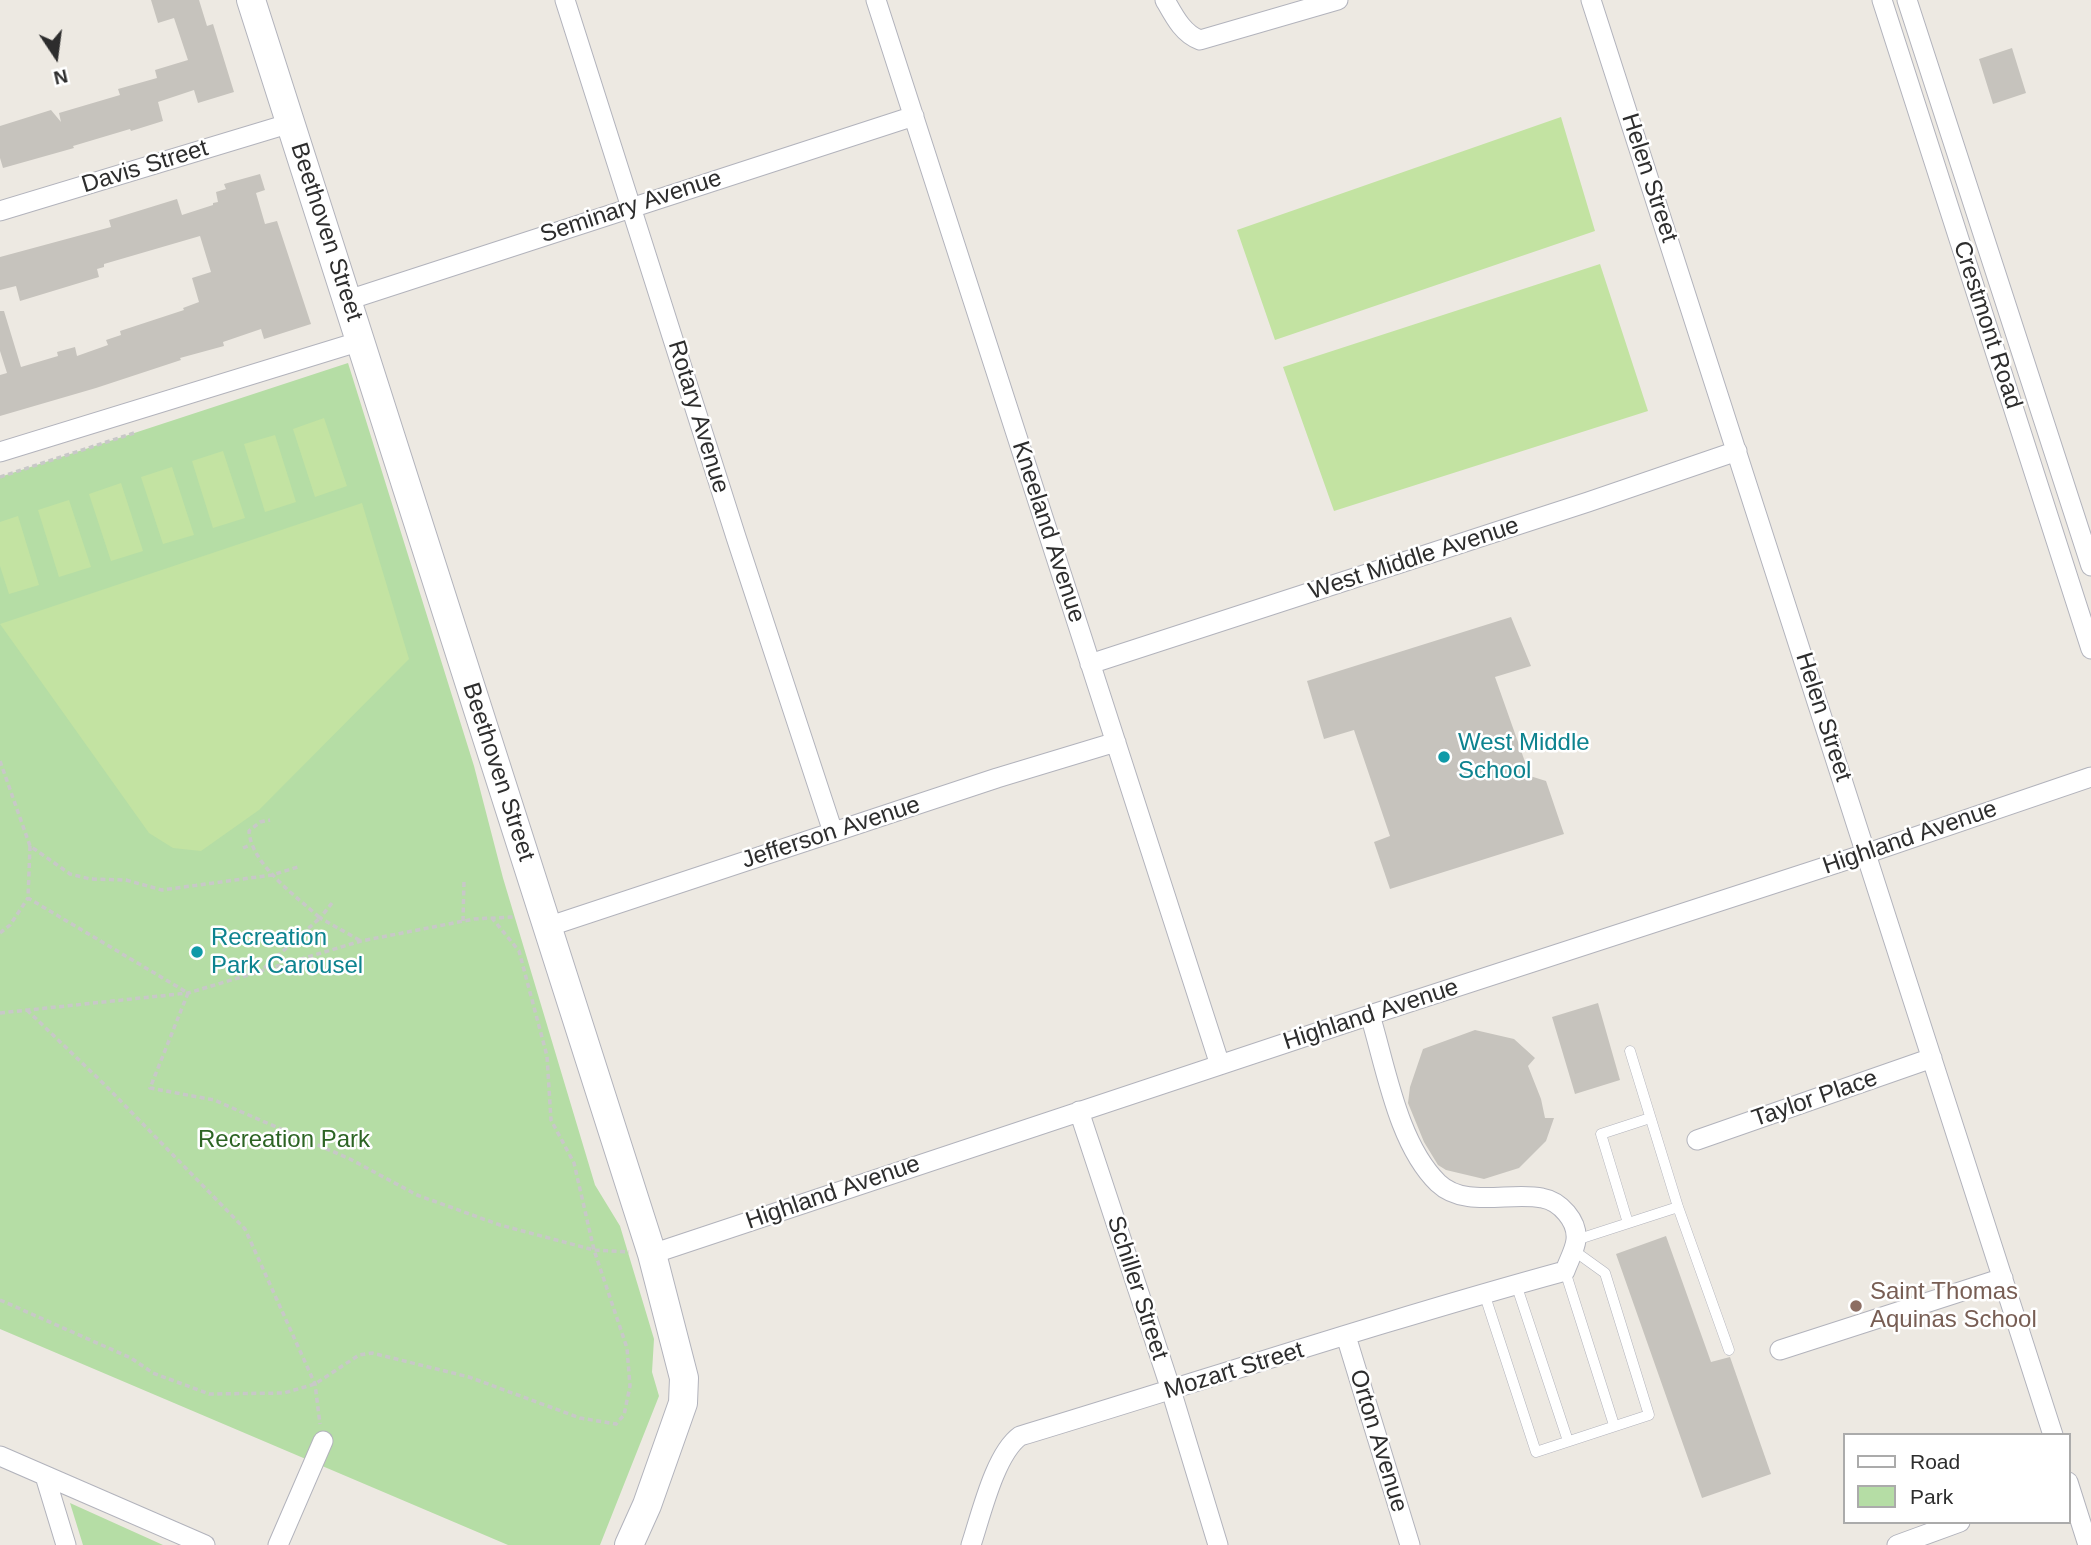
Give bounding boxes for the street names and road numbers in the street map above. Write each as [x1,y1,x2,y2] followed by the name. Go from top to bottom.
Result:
[1615,110,1683,246] street label: Helen Street
[78,134,212,200] street label: Davis Street
[284,139,368,325] street label: Beethoven Street
[537,164,725,250] street label: Seminary Avenue
[1946,237,2028,413] street label: Crestmont Road
[661,337,735,497] street label: Rotary Avenue
[1005,438,1091,626] street label: Kneeland Avenue
[1305,511,1523,607] street label: West Middle Avenue
[1789,649,1857,785] street label: Helen Street
[456,679,540,865] street label: Beethoven Street
[738,791,924,875] street label: Jefferson Avenue
[1819,795,2001,881] street label: Highland Avenue
[1280,973,1462,1057] street label: Highland Avenue
[1749,1064,1881,1134] street label: Taylor Place
[742,1150,924,1236] street label: Highland Avenue
[1100,1213,1174,1363] street label: Schiller Street
[1161,1336,1307,1406] street label: Mozart Street
[1343,1366,1413,1516] street label: Orton Avenue

